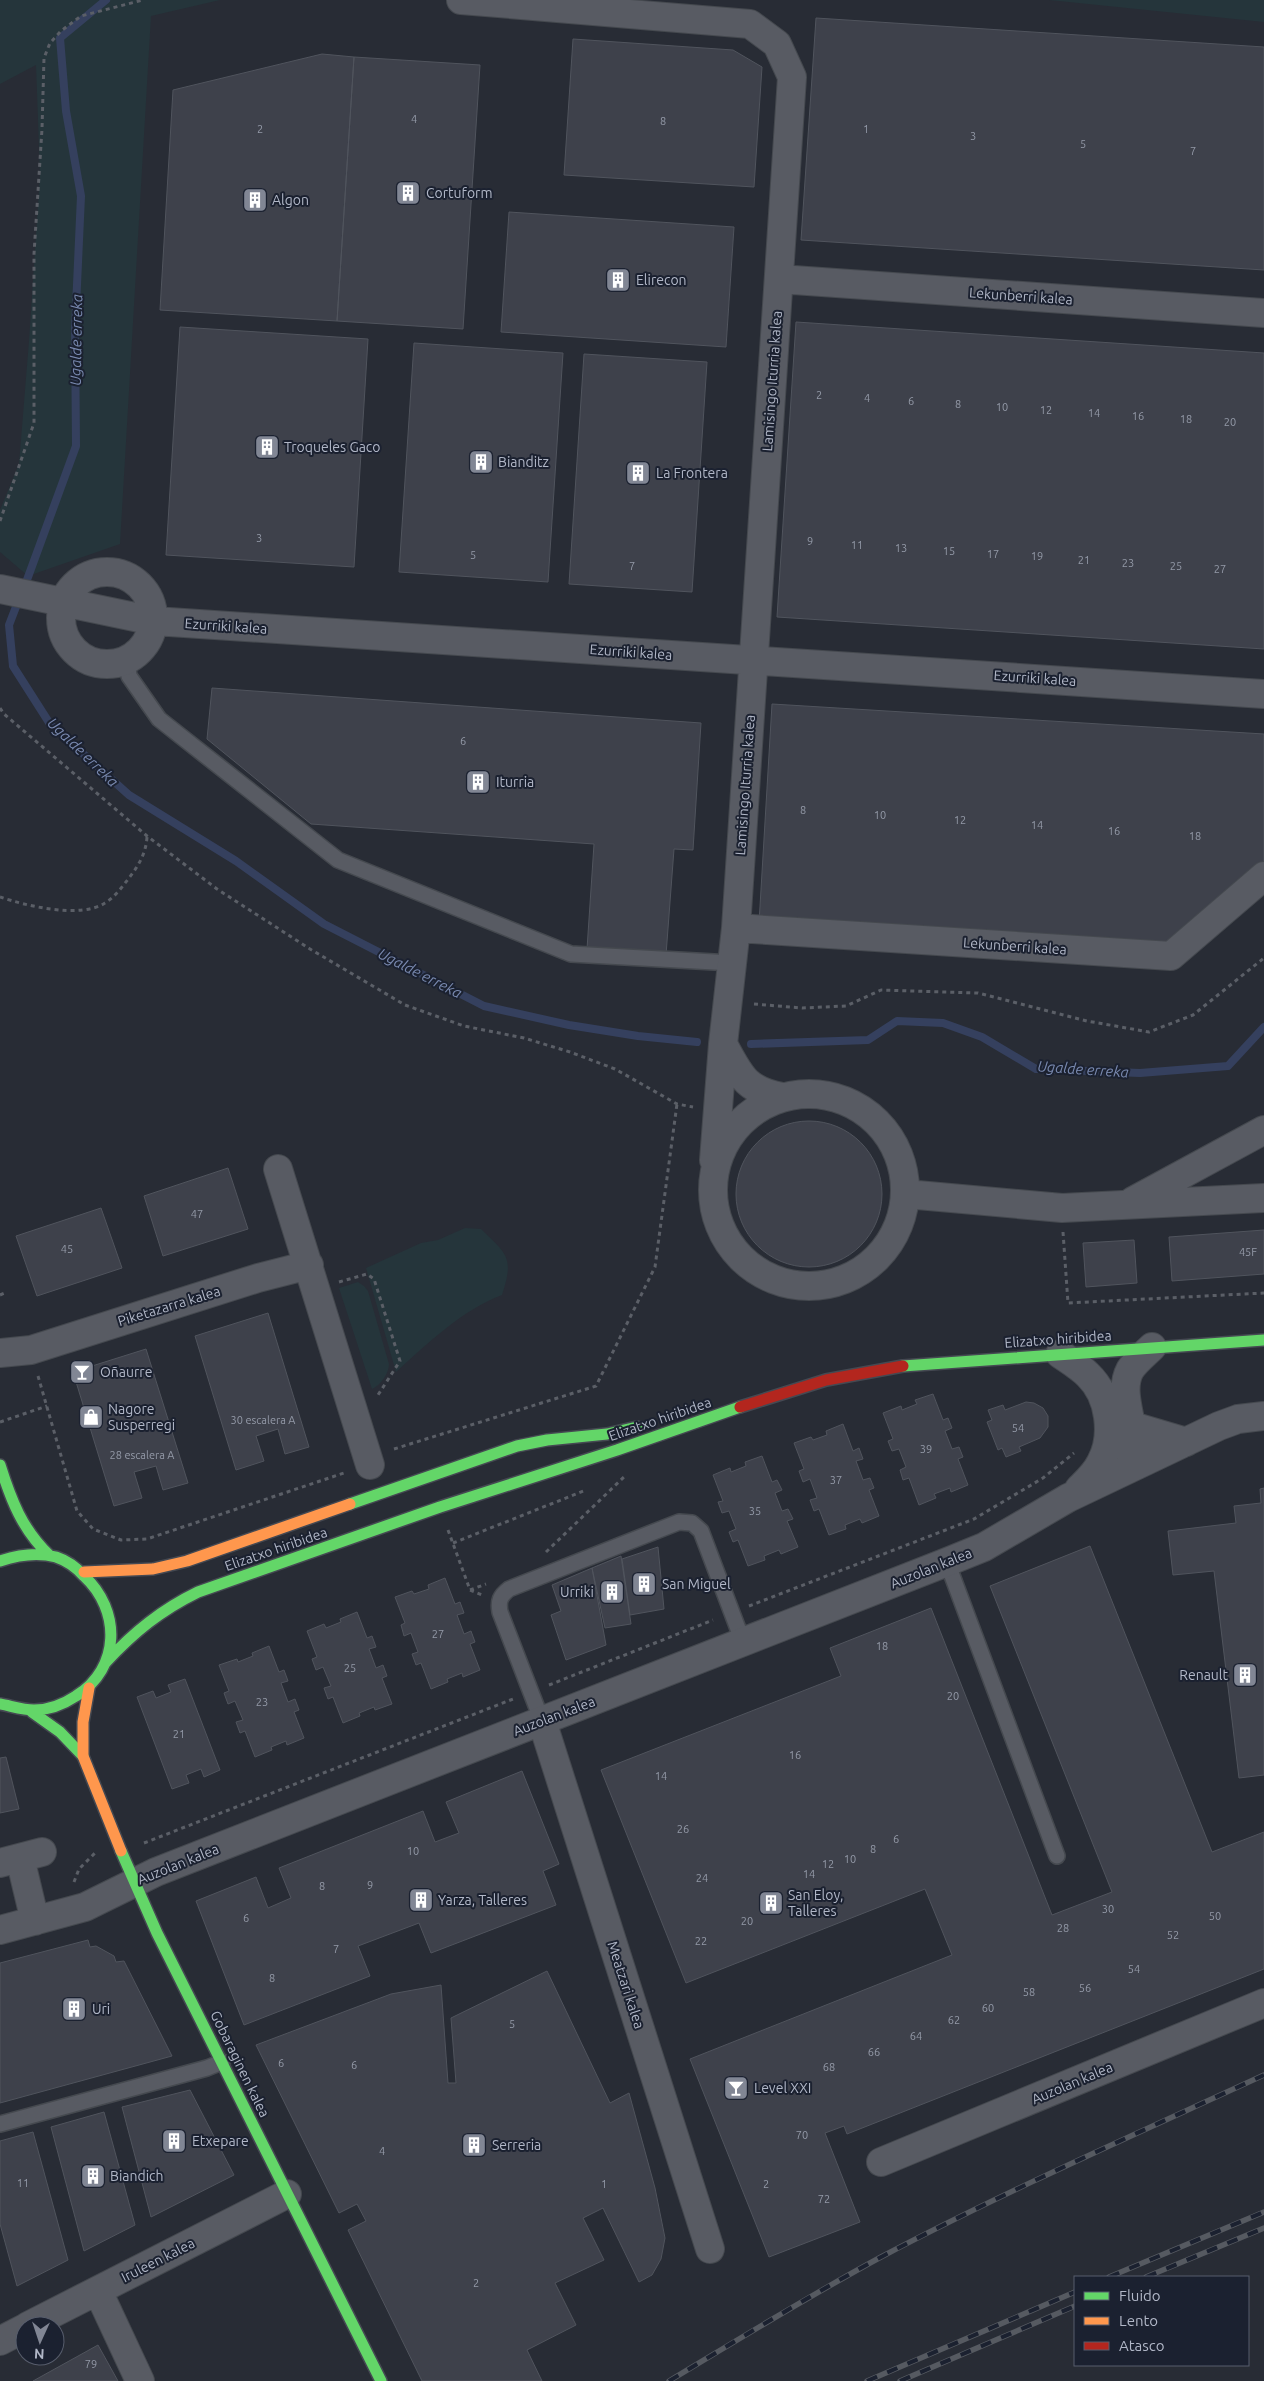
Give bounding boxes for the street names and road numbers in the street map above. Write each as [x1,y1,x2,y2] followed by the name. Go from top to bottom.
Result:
[969,284,1073,308] street label: Lekunberri kalea
[759,310,785,452] street label: Lamisingo Iturria kalea
[184,615,268,637] street label: Ezurriki kalea
[589,641,673,663] street label: Ezurriki kalea
[993,667,1077,689] street label: Ezurriki kalea
[732,714,758,856] street label: Lamisingo Iturria kalea
[963,934,1067,958] street label: Lekunberri kalea
[116,1283,222,1329] street label: Piketazarra kalea
[1004,1327,1112,1351] street label: Elizatxo hiribidea
[607,1394,713,1444] street label: Elizatxo hiribidea
[223,1524,329,1574] street label: Elizatxo hiribidea
[888,1544,974,1592] street label: Auzolan kalea
[511,1693,597,1739] street label: Auzolan kalea
[135,1840,221,1888] street label: Auzolan kalea
[604,1939,648,2031] street label: Meatzari kalea
[207,2008,273,2120] street label: Gobaraginen kalea
[1029,2059,1115,2107] street label: Auzolan kalea
[119,2235,197,2285] street label: Iruleen kalea

